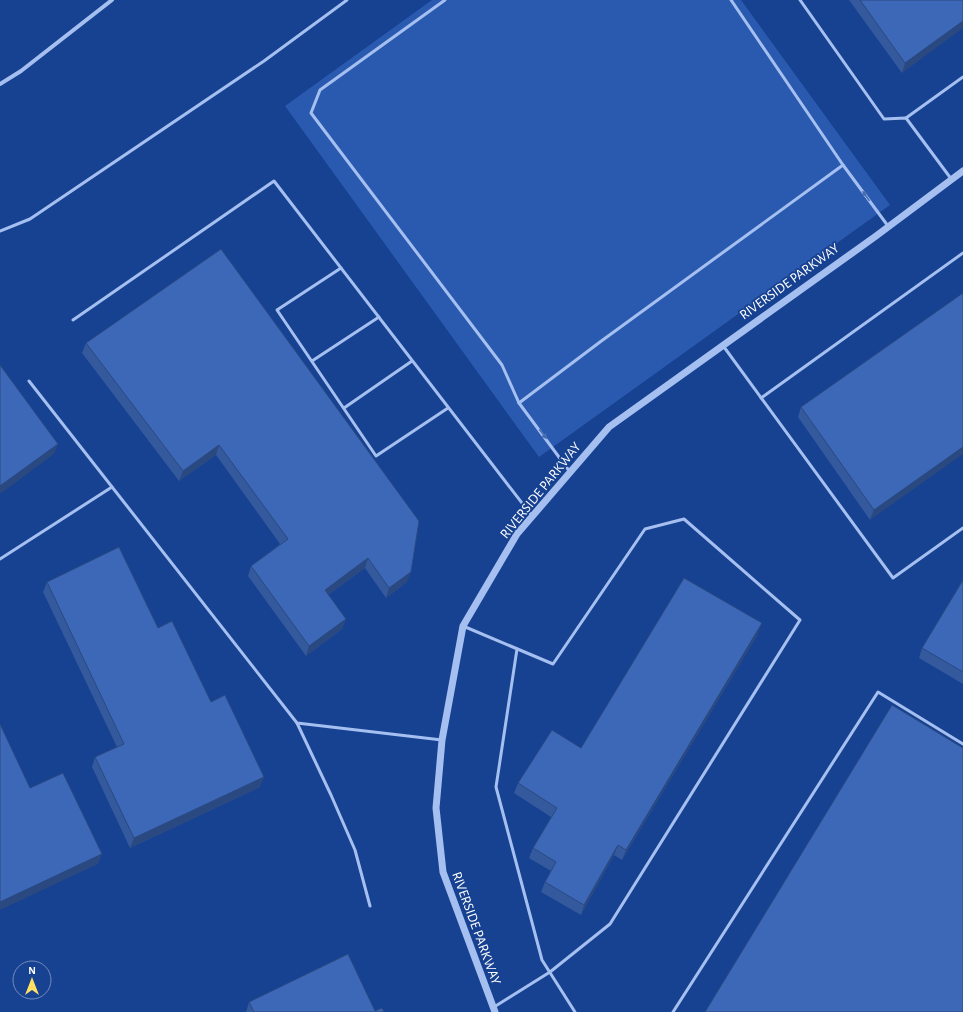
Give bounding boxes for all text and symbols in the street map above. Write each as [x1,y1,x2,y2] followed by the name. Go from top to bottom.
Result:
[862,190,870,201] one-way arrow
[737,241,842,323] street label: RIVERSIDE PARKWAY
[538,429,547,440] one-way arrow
[498,439,584,541] street label: RIVERSIDE PARKWAY
[449,870,503,987] street label: RIVERSIDE PARKWAY
[12,960,52,1000] north arrow
[28,965,36,976] text: N

